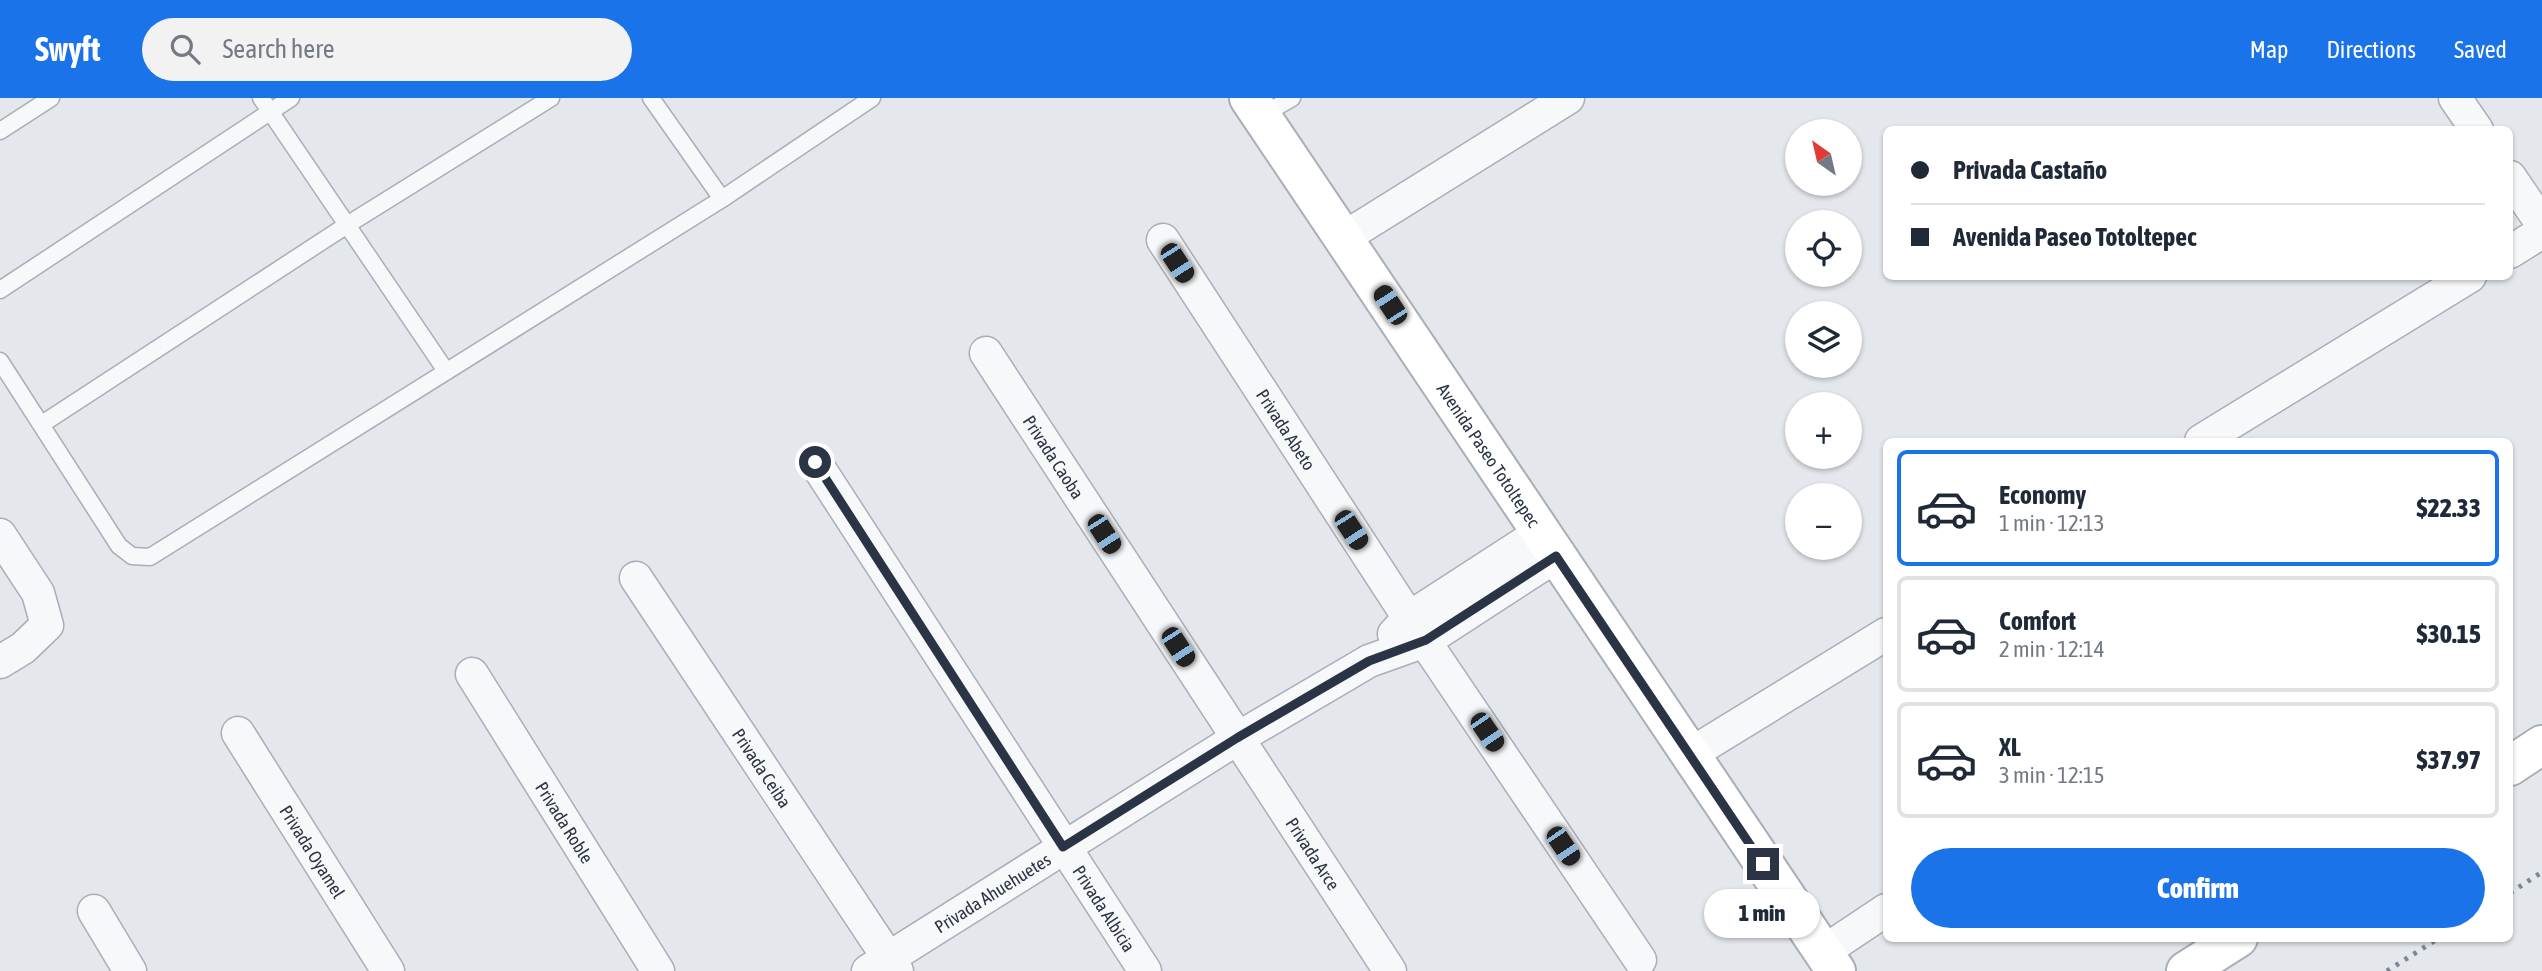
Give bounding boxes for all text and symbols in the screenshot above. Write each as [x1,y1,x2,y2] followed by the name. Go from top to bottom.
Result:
[142,18,632,81] search box
[35,30,100,68] text: Swyft
[166,30,204,68] icon: search
[222,34,335,64] text: Search here
[2250,36,2288,63] text: Map
[2326,36,2416,63] text: Directions
[2454,36,2507,63] text: Saved
[1785,119,1862,196] north arrow
[1785,119,1862,560] map controls
[1953,155,2107,185] text: Privada Castaño
[1785,210,1862,287] button: locate
[1953,222,2197,252] text: Avenida Paseo Totoltepec
[1157,240,1198,286] car
[1370,282,1411,328] car
[1785,301,1862,378] button: layers
[1433,379,1545,531] street label: Avenida Paseo Totoltepec
[1252,385,1320,474] street label: Privada Abeto
[1785,392,1862,469] button: +
[1019,411,1089,502] street label: Privada Caoba
[799,446,831,478] route start
[1915,477,1978,540] icon: car
[1999,480,2086,510] text: Economy
[1785,483,1862,560] button: −
[2417,493,2481,523] text: $22.33
[1331,507,1372,553] car
[1999,510,2105,536] text: 1 min · 12:13
[1084,511,1125,557] car
[1915,603,1978,666] icon: car
[1999,606,2076,636] text: Comfort
[2417,619,2481,649] text: $30.15
[1158,624,1199,670] car
[1999,636,2105,662] text: 2 min · 12:14
[1467,709,1508,755] car
[728,724,796,811] street label: Privada Ceiba
[1915,729,1978,792] icon: car
[1999,732,2021,762] text: XL
[2417,745,2481,775] text: $37.97
[1999,762,2105,788] text: 3 min · 12:15
[532,778,598,867] street label: Privada Roble
[276,801,350,902] street label: Privada Oyamel
[1282,813,1345,894] street label: Privada Arce
[1543,823,1584,869] car
[931,848,1054,937] street label: Privada Ahuehuetes
[1747,848,1779,880] route end
[1911,848,2485,928] button: Confirm
[1069,861,1140,956] street label: Privada Albicia
[1705,888,1821,938] callout: 1 min
[1739,900,1785,926] text: 1 min

